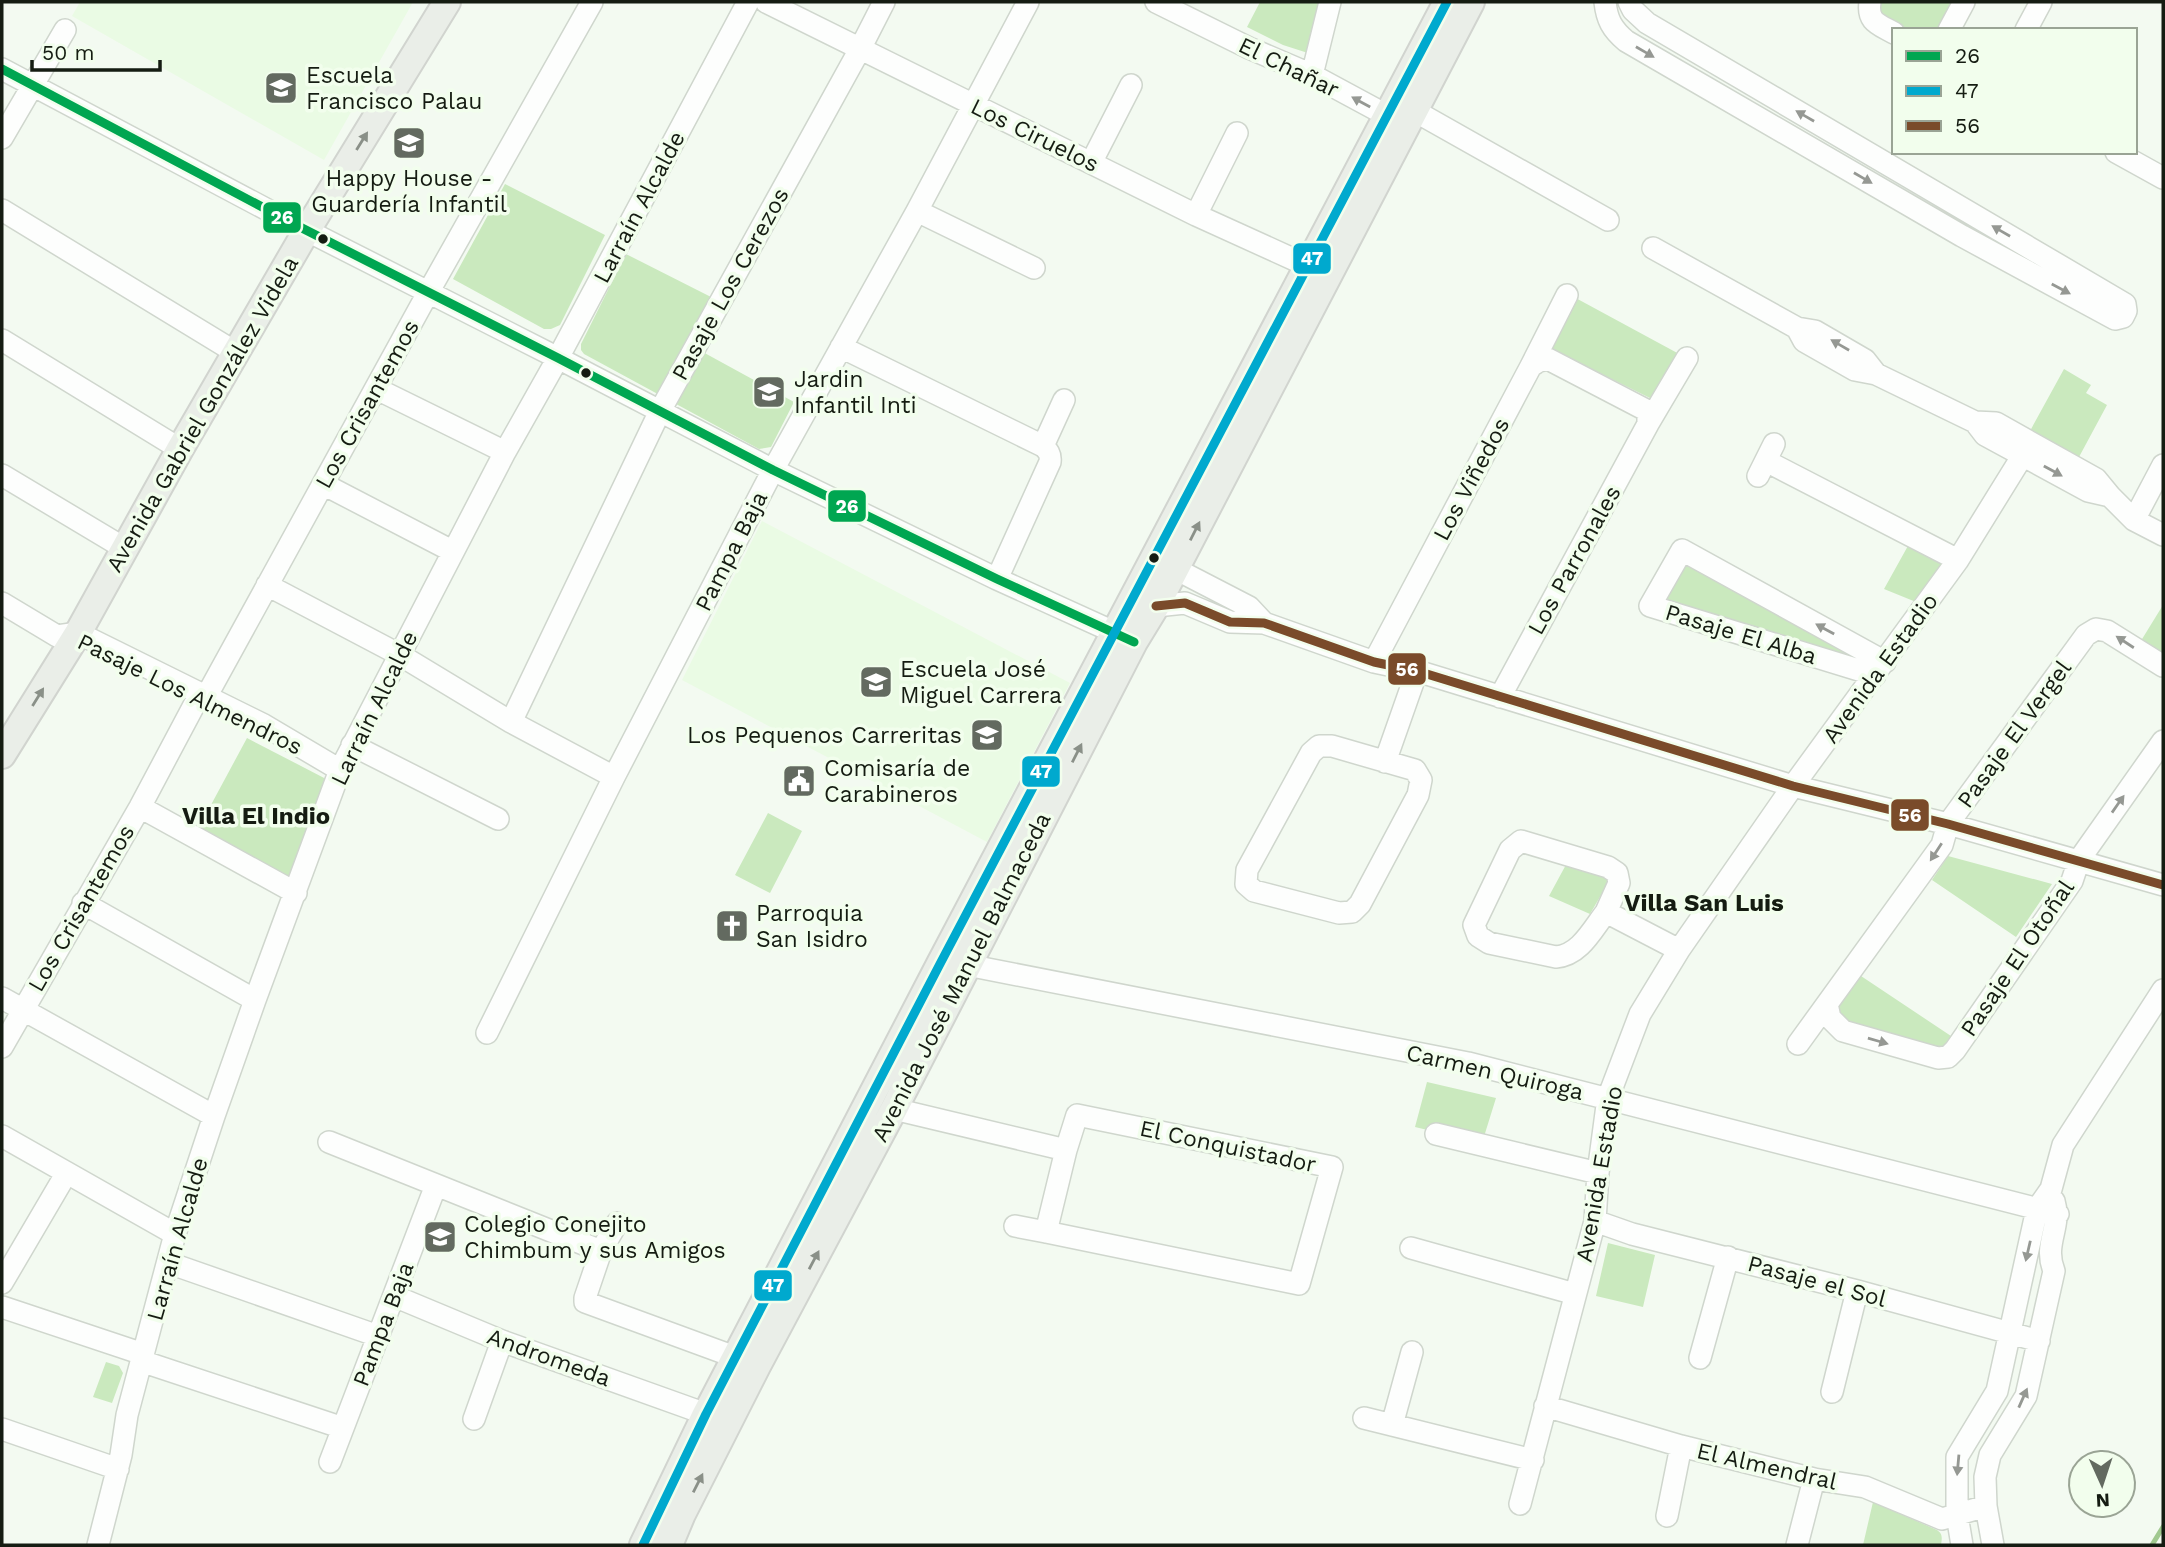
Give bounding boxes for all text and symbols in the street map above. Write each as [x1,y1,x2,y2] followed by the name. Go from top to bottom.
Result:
[32,28,159,72] scale bar
[1892,28,2137,154] legend
[1234,32,1343,103] street label: El Chañar
[42,40,94,65] text: 50 m
[1955,43,1980,68] text: 26
[1635,46,1654,58] one-way arrow
[306,62,482,115] place label: Escuela Francisco Palau
[262,69,300,107] school or university icon: Escuela Francisco Palau
[1955,78,1979,103] text: 47
[966,93,1103,178] street label: Los Ciruelos
[1351,97,1371,108] one-way arrow
[1795,109,1814,122] one-way arrow
[1955,113,1980,138] text: 56
[390,124,428,162] school or university icon: Happy House - Guardería Infantil
[588,127,691,288] street label: Larraín Alcalde
[355,131,368,150] one-way arrow
[311,165,507,218] place label: Happy House - Guardería Infantil
[1853,172,1872,184] one-way arrow
[666,183,795,385] street label: Pasaje Los Cerezos
[262,201,302,234] line badge: 26
[270,206,294,229] text: 26
[1991,225,2011,237] one-way arrow
[316,232,330,246] unlabelled marker
[1292,242,1332,275] line badge: 47
[1301,247,1323,270] text: 47
[101,252,304,577] street label: Avenida Gabriel González Videla
[2051,284,2071,295] one-way arrow
[310,315,425,493] street label: Los Crisantemos
[1831,339,1850,351] one-way arrow
[579,366,593,380] unlabelled marker
[794,366,917,419] place label: Jardin Infantil Inti
[750,373,788,411] school or university icon: Jardin Infantil Inti
[1428,413,1515,545] street label: Los Viñedos
[2043,465,2062,477] one-way arrow
[1522,481,1627,639] street label: Los Parronales
[690,487,773,616] street label: Pampa Baja
[827,489,867,523] line badge: 26
[835,495,859,518] text: 26
[1189,521,1200,541] one-way arrow
[1147,551,1161,565] unlabelled marker
[1817,588,1944,748] street label: Avenida Estadio
[1662,599,1820,670] street label: Pasaje El Alba
[1815,623,1835,635] one-way arrow
[325,627,423,790] street label: Larraín Alcalde
[73,628,307,761] street label: Pasaje Los Almendros
[2116,636,2135,649] one-way arrow
[1387,652,1427,686] line badge: 56
[1952,655,2077,813] street label: Pasaje El Vergel
[900,656,1062,709] place label: Escuela José Miguel Carrera
[1396,658,1419,681] text: 56
[857,663,895,701] school or university icon: Escuela José Miguel Carrera
[31,687,44,707] one-way arrow
[968,716,1006,754] school or university icon: Los Pequenos Carreritas
[687,722,962,749] place label: Los Pequenos Carreritas
[1071,743,1082,763] one-way arrow
[824,755,970,808] place label: Comisaría de Carabineros
[1021,755,1061,788] line badge: 47
[1030,760,1052,783] text: 47
[780,762,818,800] public building icon: Comisaría de Carabineros
[2111,795,2125,813] one-way arrow
[1890,798,1930,832] line badge: 56
[182,802,330,830] district label: Villa El Indio
[1899,804,1922,827] text: 56
[866,808,1057,1146] street label: Avenida José Manuel Balmaceda
[23,820,140,997] street label: Los Crisantemos
[1929,843,1943,861] one-way arrow
[1955,875,2080,1042] street label: Pasaje El Otoñal
[1624,889,1784,917] district label: Villa San Luis
[756,900,868,953] place label: Parroquia San Isidro
[713,907,751,945] church icon: Parroquia San Isidro
[1867,1037,1888,1047] one-way arrow
[1404,1039,1586,1106] street label: Carmen Quiroga
[1571,1084,1628,1264] street label: Avenida Estadio
[1137,1115,1319,1178] street label: El Conquistador
[141,1154,214,1324] street label: Larraín Alcalde
[464,1211,726,1264] place label: Colegio Conejito Chimbum y sus Amigos
[421,1218,459,1256] school or university icon: Colegio Conejito Chimbum y sus Amigos
[2022,1240,2033,1262] one-way arrow
[808,1250,820,1269] one-way arrow
[1745,1250,1889,1313] street label: Pasaje el Sol
[347,1258,420,1390] street label: Pampa Baja
[753,1269,793,1302] line badge: 47
[762,1274,784,1297] text: 47
[483,1323,614,1392] street label: Andromeda
[2017,1388,2029,1408] one-way arrow
[1694,1437,1840,1496] street label: El Almendral
[2067,1449,2137,1519] north arrow
[1952,1454,1963,1476] one-way arrow
[692,1473,703,1493] one-way arrow
[2095,1489,2111,1512] text: N

